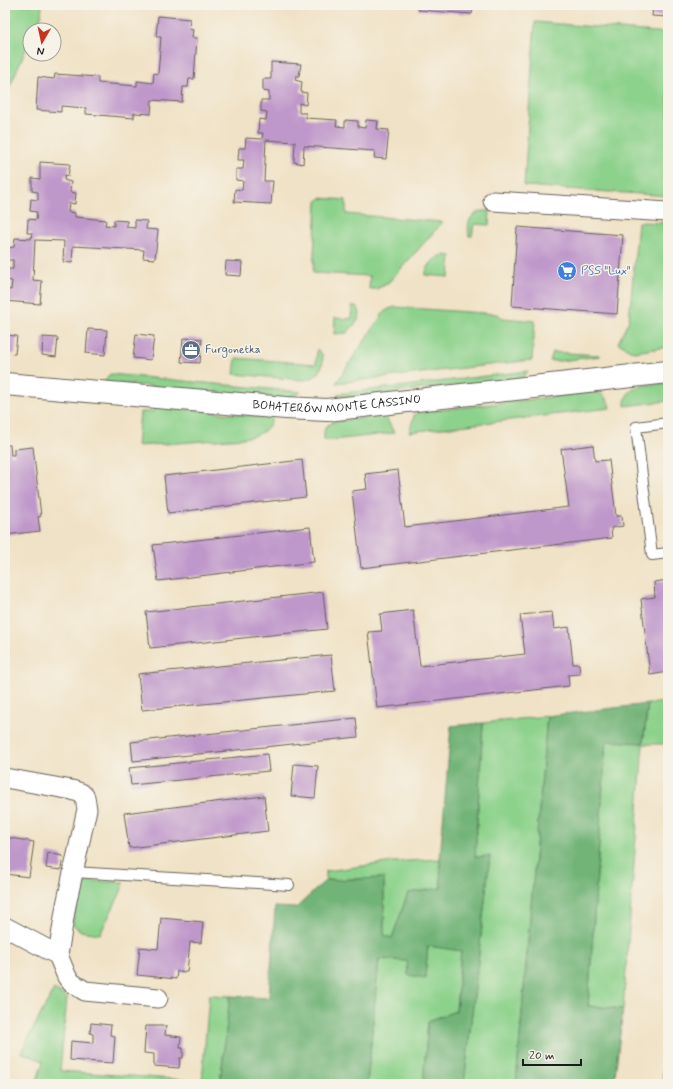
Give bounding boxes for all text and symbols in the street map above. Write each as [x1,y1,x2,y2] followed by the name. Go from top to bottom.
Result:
[22,22,62,62] north arrow
[36,43,45,58] text: N
[556,260,578,282] supermarket icon: PSS "Lux"
[581,263,631,279] place label: PSS "Lux"
[180,339,202,361] office icon: Furgonetka
[205,342,261,358] place label: Furgonetka
[252,392,422,418] street label: BOHATERÓW MONTE CASSINO
[523,1041,581,1067] scale bar
[529,1048,555,1064] text: 20 m

